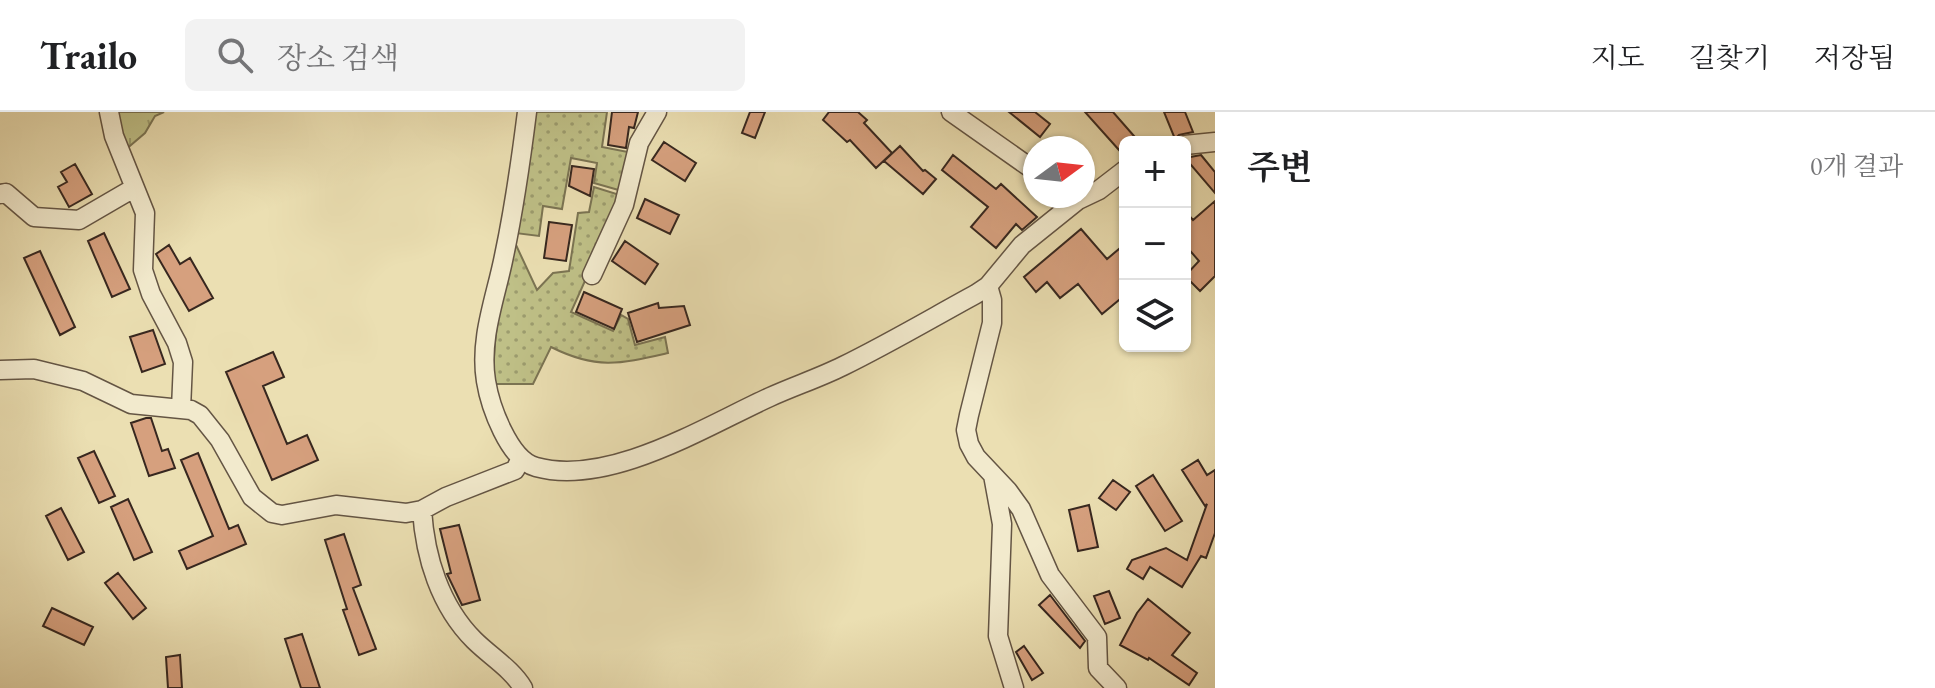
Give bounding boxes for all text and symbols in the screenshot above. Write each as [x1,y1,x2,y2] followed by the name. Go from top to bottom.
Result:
[185,19,745,91] search box
[40,31,137,80] text: Trailo
[213,33,257,77] icon: search
[277,38,399,77] text: 장소 검색
[1591,39,1645,75] text: 지도
[1689,39,1770,75] text: 길찾기
[1814,39,1895,75] text: 저장됨
[1023,136,1095,208] north arrow
[1119,136,1191,352] map controls
[1119,136,1191,208] button: +
[1247,145,1313,189] text: 주변
[1810,149,1903,183] text: 0개 결과
[1119,208,1191,280] button: −
[1119,280,1191,352] button: layers

